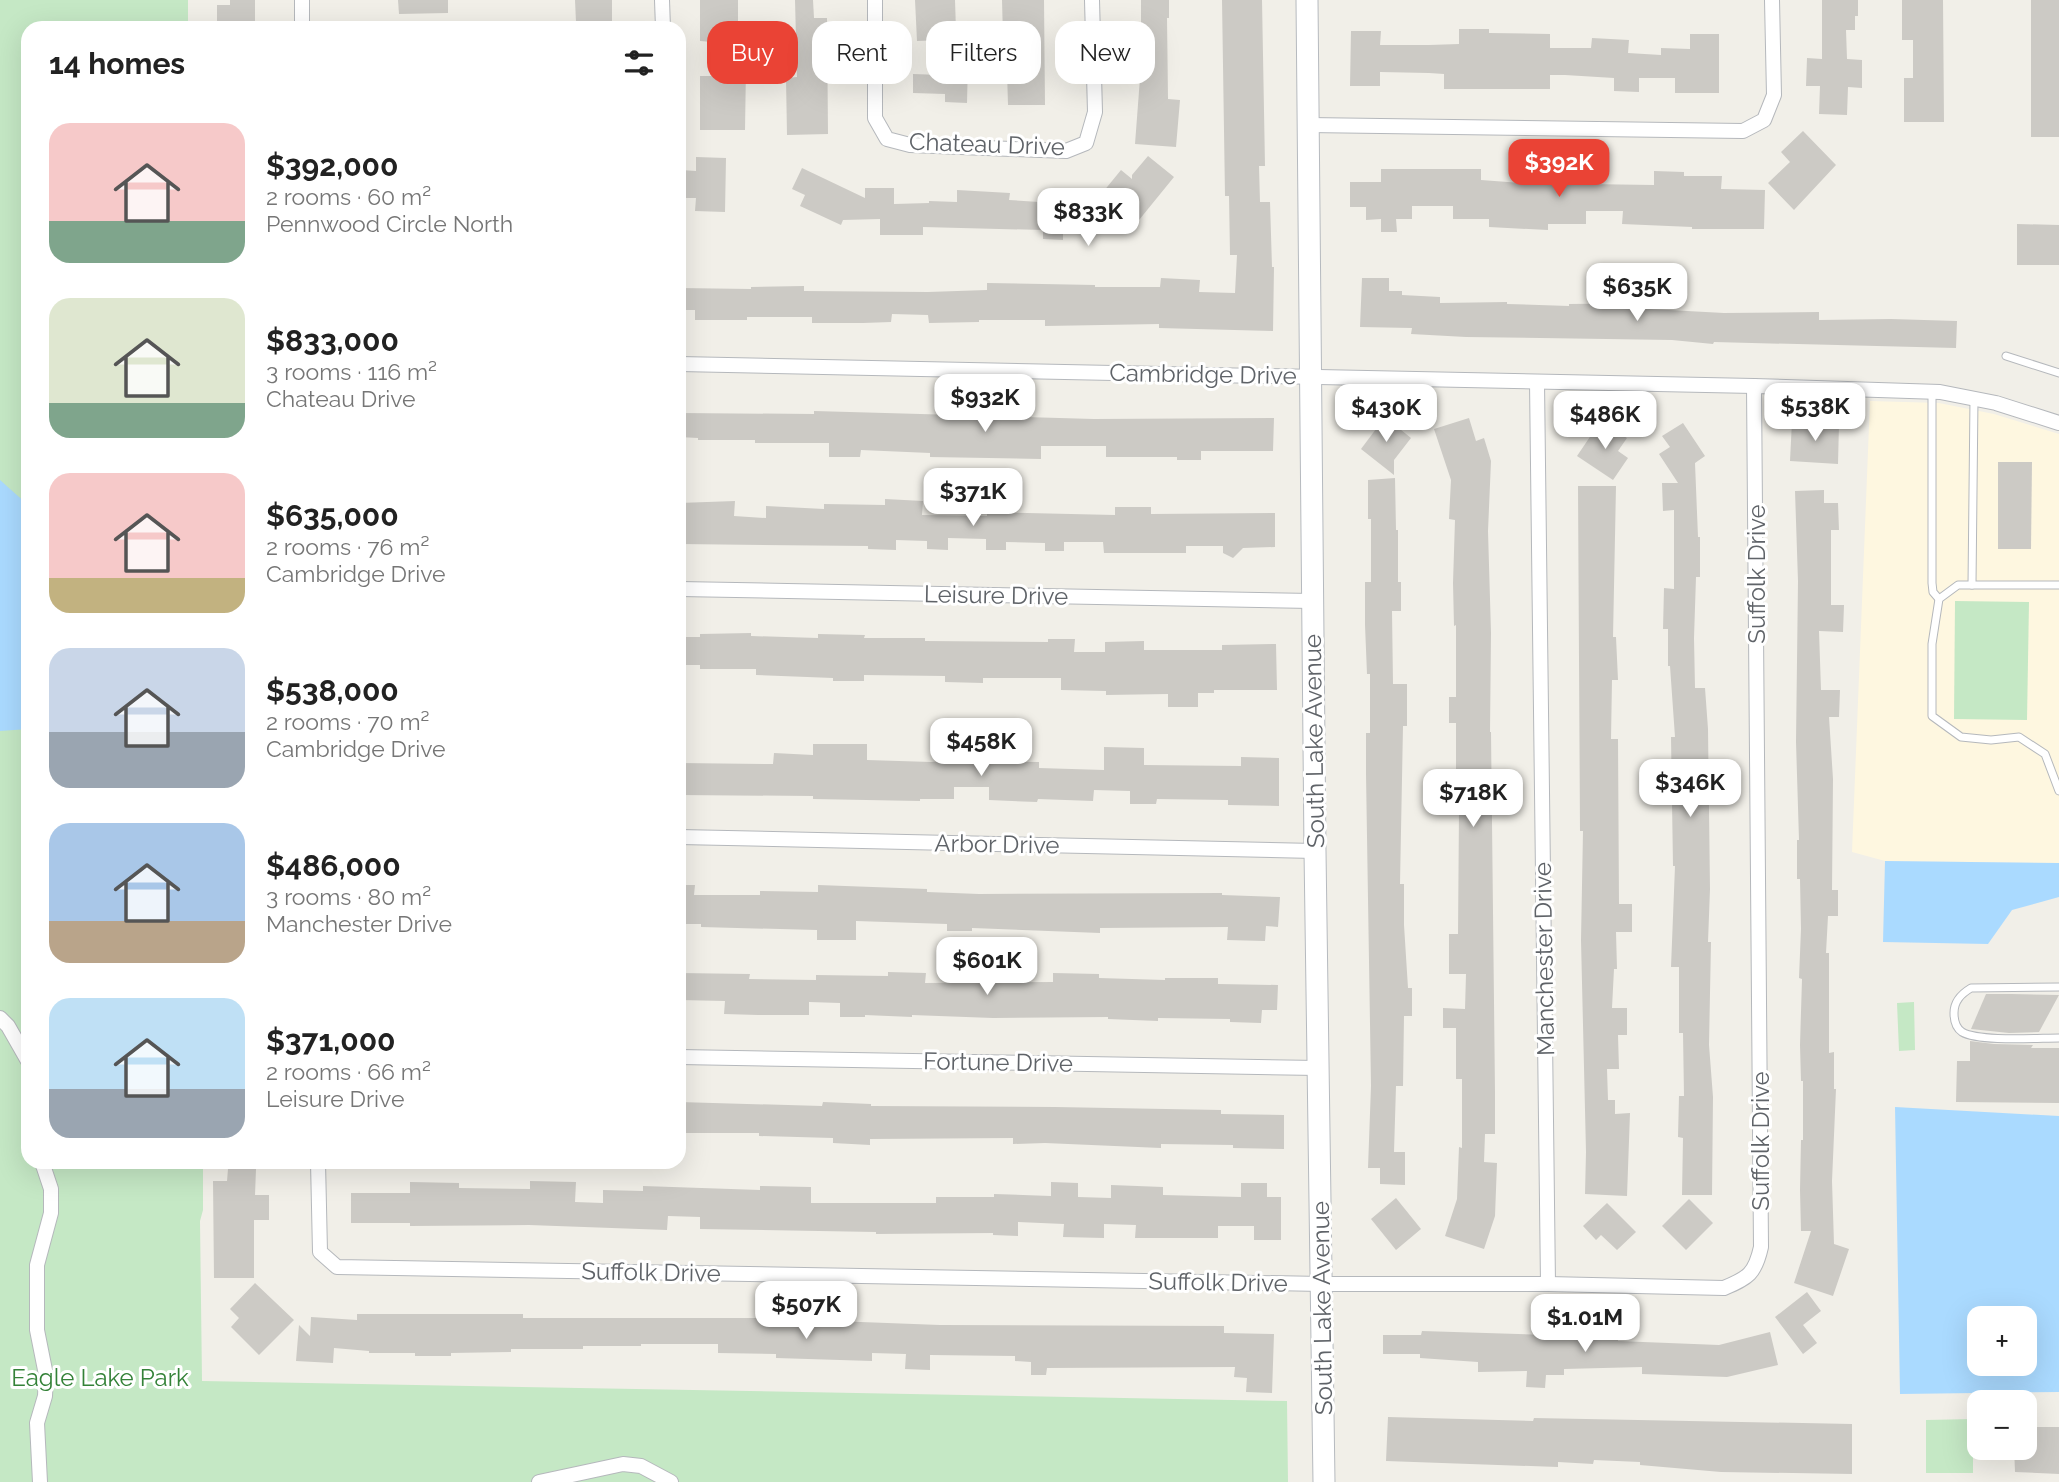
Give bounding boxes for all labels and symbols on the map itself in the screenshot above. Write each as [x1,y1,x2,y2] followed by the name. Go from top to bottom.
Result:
[909,127,1065,161] street label: Chateau Drive
[1510,140,1608,199] pin: $392K
[1039,188,1137,248] pin: $833K
[1588,264,1686,323] pin: $635K
[1109,358,1297,390] street label: Cambridge Drive
[936,374,1034,434] pin: $932K
[1337,384,1435,444] pin: $430K
[1766,384,1864,443] pin: $538K
[1556,392,1654,451] pin: $486K
[924,468,1022,528] pin: $371K
[1742,504,1771,644] street label: Suffolk Drive
[924,579,1068,611] street label: Leisure Drive
[1298,634,1330,848] street label: South Lake Avenue
[932,718,1030,778] pin: $458K
[1641,760,1739,819] pin: $346K
[1424,770,1522,829] pin: $718K
[934,828,1060,860] street label: Arbor Drive
[1528,862,1560,1056] street label: Manchester Drive
[938,937,1036,997] pin: $601K
[923,1046,1073,1078] street label: Fortune Drive
[1746,1071,1775,1211] street label: Suffolk Drive
[1306,1201,1338,1415] street label: South Lake Avenue
[581,1256,721,1288] street label: Suffolk Drive
[1148,1266,1288,1298] street label: Suffolk Drive
[757,1282,855,1341] pin: $507K
[1528,1294,1642,1354] pin: $1.01M
[11,1363,189,1392] park label: Eagle Lake Park

